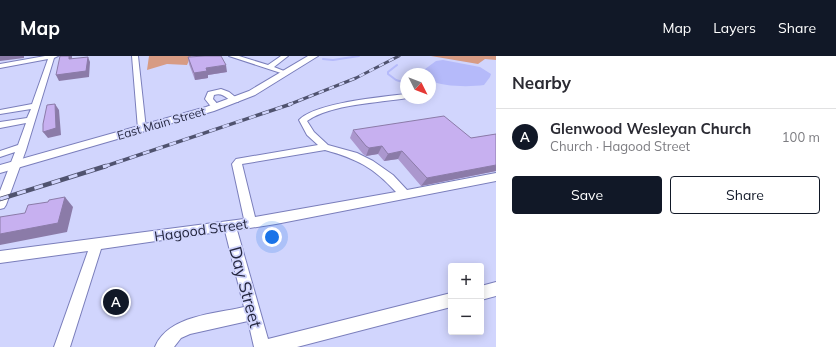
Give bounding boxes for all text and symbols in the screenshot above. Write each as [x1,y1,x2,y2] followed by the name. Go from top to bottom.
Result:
[20,16,60,40] text: Map
[662,19,691,37] text: Map
[713,19,756,37] text: Layers
[778,19,816,37] text: Share
[400,68,436,104] north arrow
[512,72,571,93] text: Nearby
[115,103,207,143] street label: East Main Street
[550,119,751,138] text: Glenwood Wesleyan Church
[520,129,530,145] text: A
[782,129,820,145] text: 100 m
[550,138,690,154] text: Church · Hagood Street
[512,176,662,214] button: Save
[670,176,820,214] button: Share
[153,215,249,245] street label: Hagood Street
[262,227,282,247] your location
[224,244,267,330] street label: Day Street
[448,263,484,335] map controls
[448,263,484,299] button: +
[103,287,129,317] pin: A
[448,299,484,335] button: −

